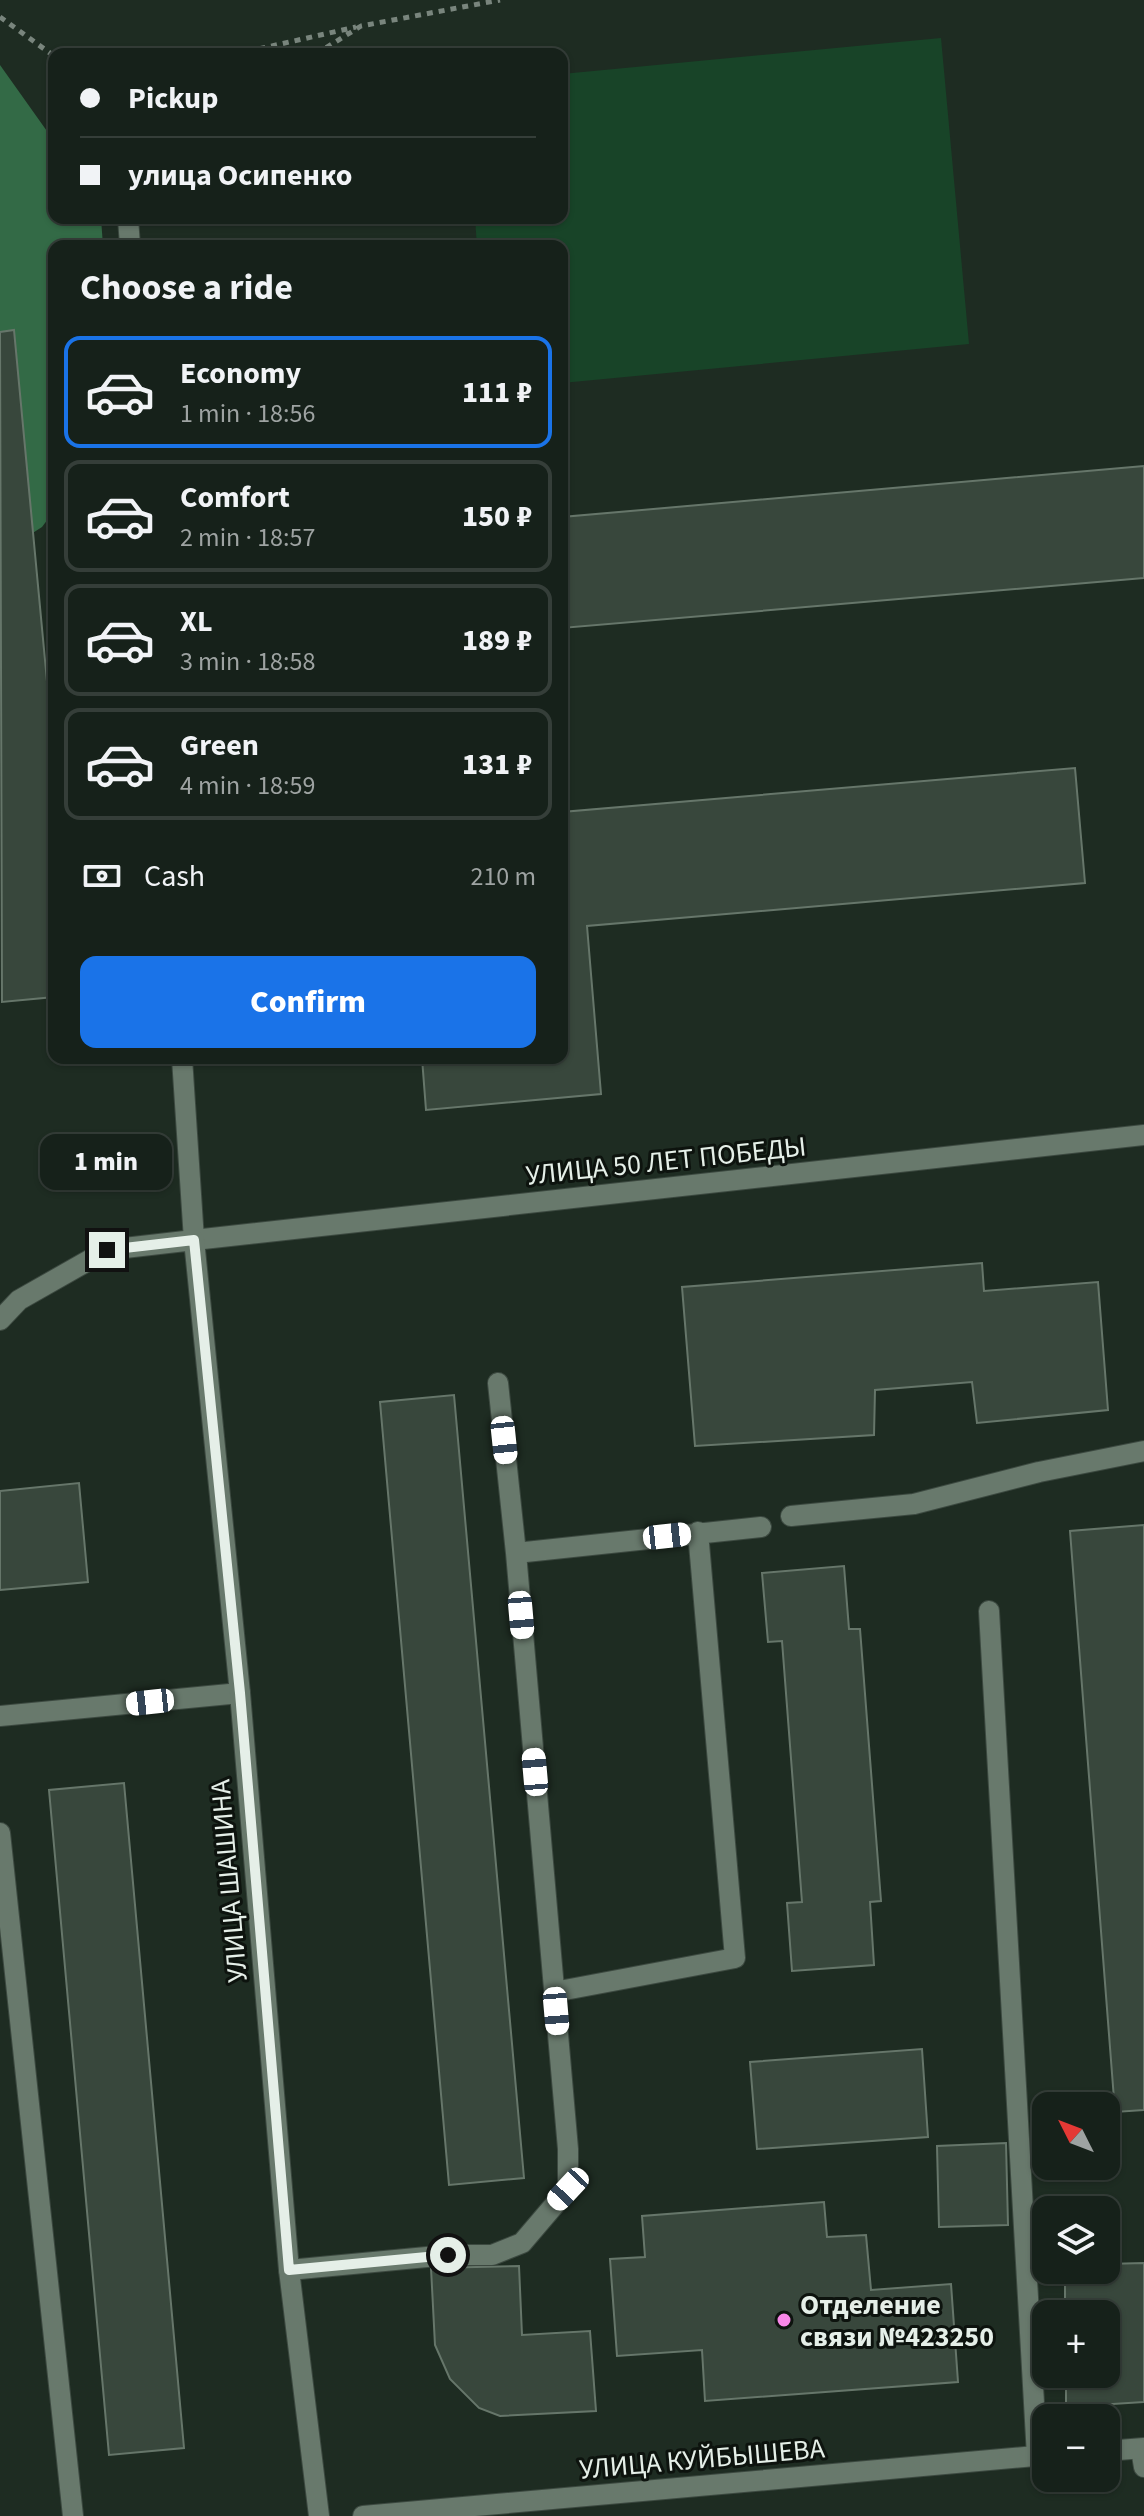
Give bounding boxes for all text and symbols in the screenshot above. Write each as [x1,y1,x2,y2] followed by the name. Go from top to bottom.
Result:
[128,77,218,120] text: Pickup
[128,154,352,197] text: улица Осипенко
[80,262,293,313] text: Choose a ride
[180,352,301,395] text: Economy
[84,356,156,428] icon: car
[462,371,532,414] text: 111 ₽
[180,395,315,432] text: 1 min · 18:56
[180,476,290,519] text: Comfort
[84,480,156,552] icon: car
[462,495,532,538] text: 150 ₽
[180,519,315,556] text: 2 min · 18:57
[180,600,213,643] text: XL
[84,604,156,676] icon: car
[462,619,532,662] text: 189 ₽
[180,643,315,680] text: 3 min · 18:58
[180,724,259,767] text: Green
[84,728,156,800] icon: car
[462,743,532,786] text: 131 ₽
[180,767,315,804] text: 4 min · 18:59
[80,854,124,898] icon: cash
[144,855,205,898] text: Cash
[470,858,536,895] text: 210 m
[80,956,536,1048] button: Confirm
[524,1126,808,1196] street label: УЛИЦА 50 ЛЕТ ПОБЕДЫ
[41,1134,173,1190] callout: 1 min
[74,1143,138,1180] text: 1 min
[89,1232,125,1268] route end
[490,1415,518,1465] car
[642,1522,692,1550] car
[507,1590,535,1640] car
[125,1688,175,1716] car
[521,1747,549,1797] car
[200,1777,258,1984] street label: УЛИЦА ШАШИНА
[542,1986,570,2036] car
[1032,2092,1120,2180] north arrow
[1032,2092,1120,2492] map controls
[543,2163,593,2215] car
[1032,2196,1120,2284] button: layers
[430,2237,466,2273] route start
[800,2285,994,2357] place label: Отделение связи №423250
[1032,2300,1120,2388] button: +
[775,2311,793,2329] marker: Отделение связи №423250
[1032,2404,1120,2492] button: −
[578,2428,827,2490] street label: УЛИЦА КУЙБЫШЕВА

